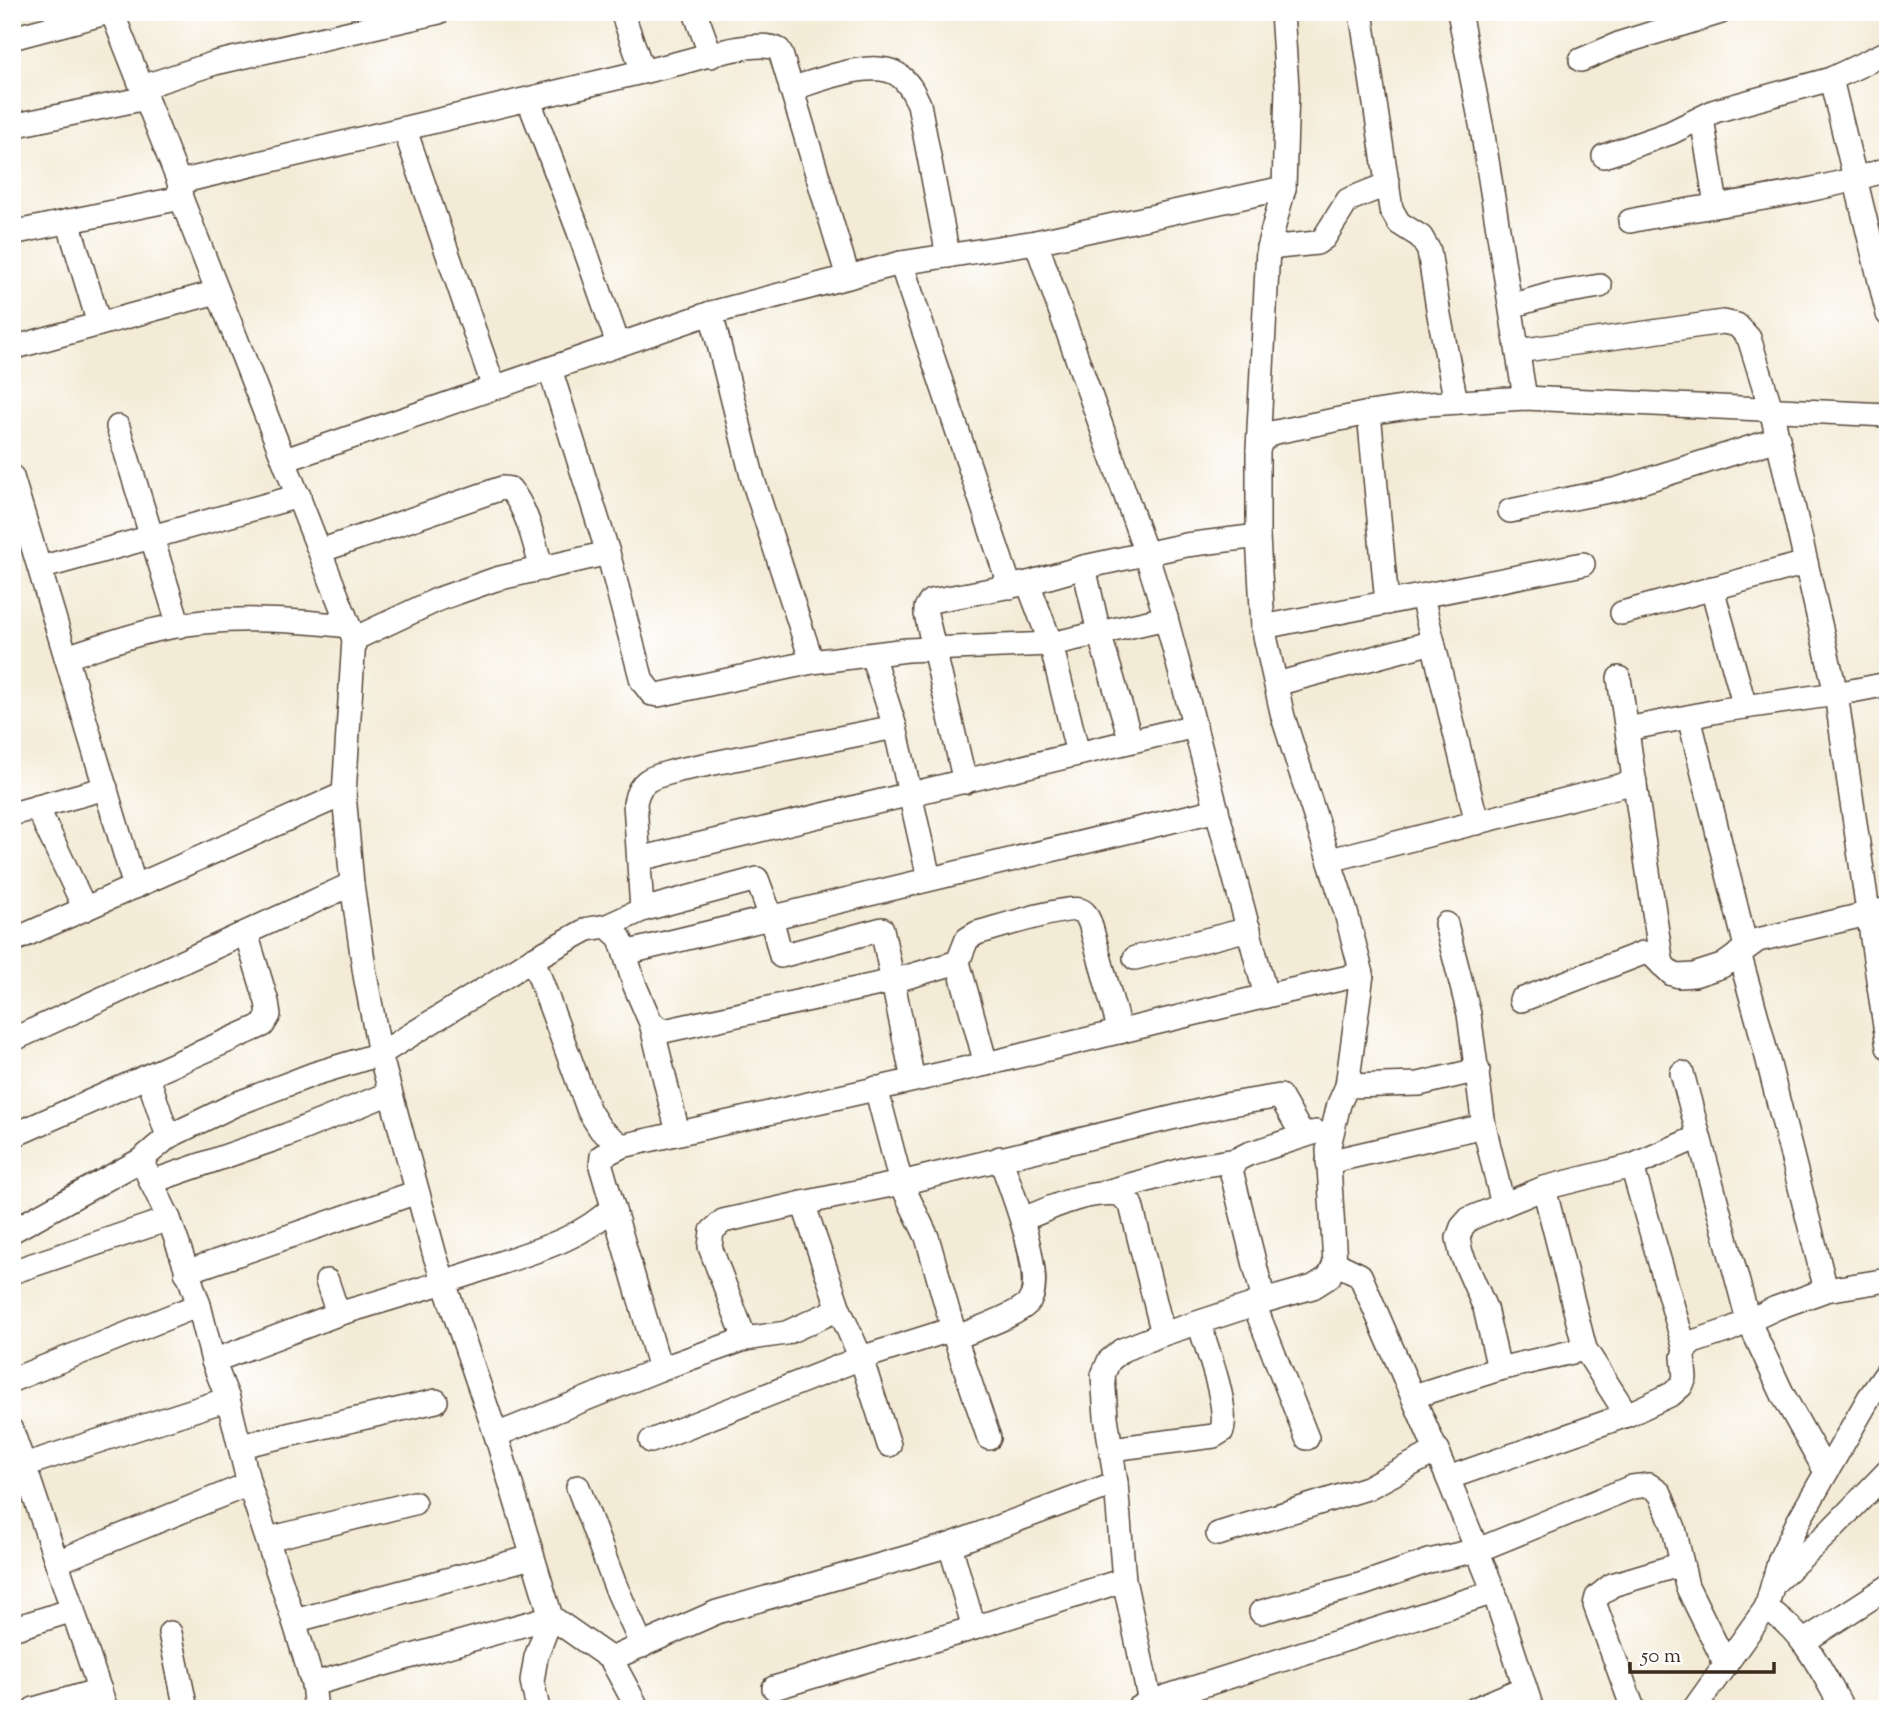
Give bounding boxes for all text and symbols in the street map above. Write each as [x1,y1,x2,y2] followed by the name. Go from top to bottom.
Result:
[1630,1630,1774,1674] scale bar
[1640,1642,1681,1672] text: 50 m

